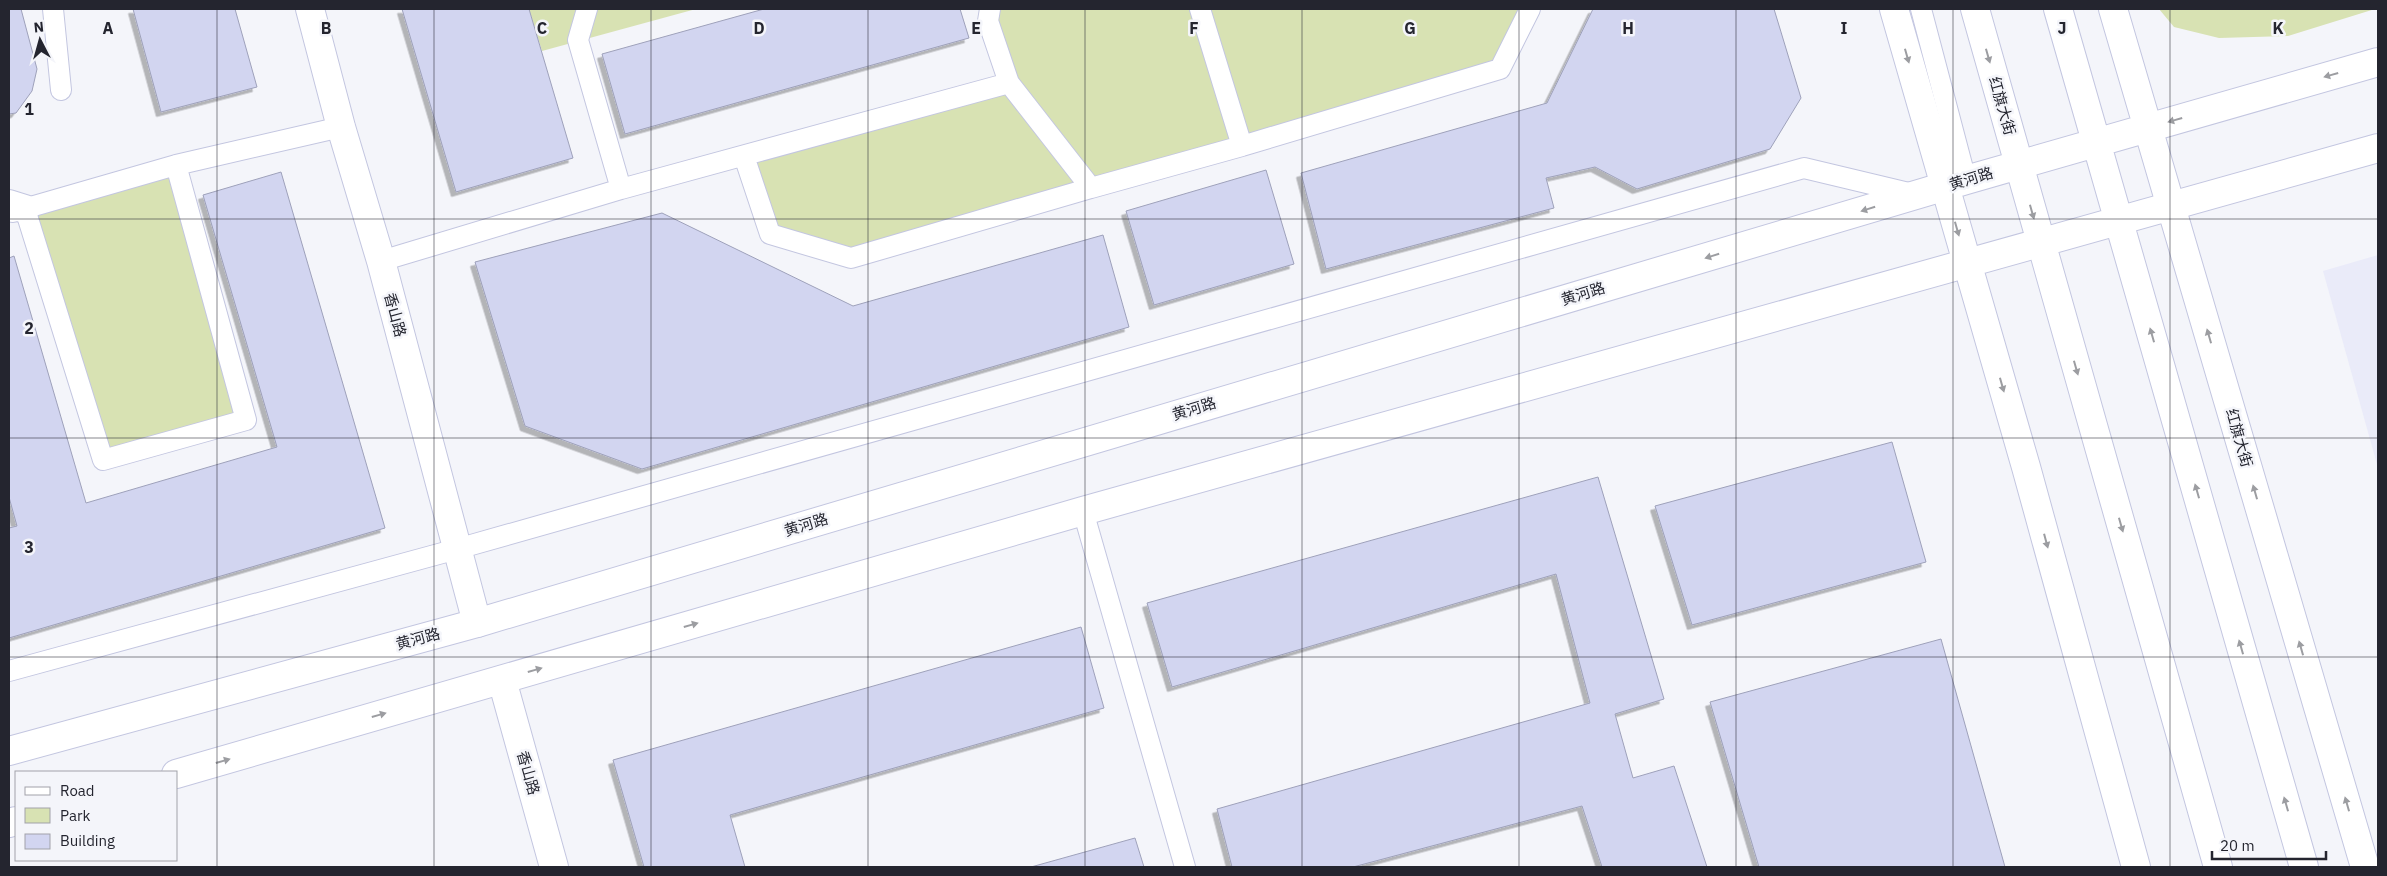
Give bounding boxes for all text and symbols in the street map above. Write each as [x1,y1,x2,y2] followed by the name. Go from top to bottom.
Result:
[15,15,65,65] north arrow
[33,18,45,37] text: N
[103,18,114,38] text: A
[321,18,332,38] text: B
[537,18,547,38] text: C
[753,18,765,38] text: D
[971,18,981,38] text: E
[1189,18,1199,38] text: F
[1404,18,1416,38] text: G
[1622,18,1634,38] text: H
[1841,18,1848,38] text: I
[2058,18,2066,38] text: J
[2272,18,2284,38] text: K
[1904,48,1912,63] one-way arrow
[1984,48,1992,63] one-way arrow
[2324,72,2339,80] one-way arrow
[1985,74,2020,137] street label: 红旗大街
[24,99,34,119] text: 1
[2167,116,2182,124] one-way arrow
[1947,163,1995,194] street label: 黄河路
[2028,204,2036,220] one-way arrow
[1860,206,1875,214] one-way arrow
[1954,221,1962,236] one-way arrow
[1704,252,1719,260] one-way arrow
[1559,278,1607,309] street label: 黄河路
[380,291,410,339] street label: 香山路
[24,318,34,338] text: 2
[2148,327,2156,342] one-way arrow
[2204,329,2212,344] one-way arrow
[2073,361,2081,376] one-way arrow
[1999,377,2007,392] one-way arrow
[1170,393,1218,424] street label: 黄河路
[2222,406,2257,469] street label: 红旗大街
[2192,484,2200,499] one-way arrow
[2250,484,2258,499] one-way arrow
[782,509,830,540] street label: 黄河路
[2117,517,2125,532] one-way arrow
[2042,534,2050,549] one-way arrow
[24,537,34,557] text: 3
[684,620,699,628] one-way arrow
[394,624,442,654] street label: 黄河路
[2237,640,2245,655] one-way arrow
[2296,640,2304,655] one-way arrow
[528,665,543,673] one-way arrow
[372,711,387,719] one-way arrow
[513,749,544,797] street label: 香山路
[216,756,231,764] one-way arrow
[15,771,178,861] legend
[60,781,95,800] text: Road
[2282,796,2290,811] one-way arrow
[2342,796,2350,811] one-way arrow
[60,806,90,825] text: Park
[2212,828,2326,860] scale bar
[60,831,115,850] text: Building
[2220,836,2255,855] text: 20 m

